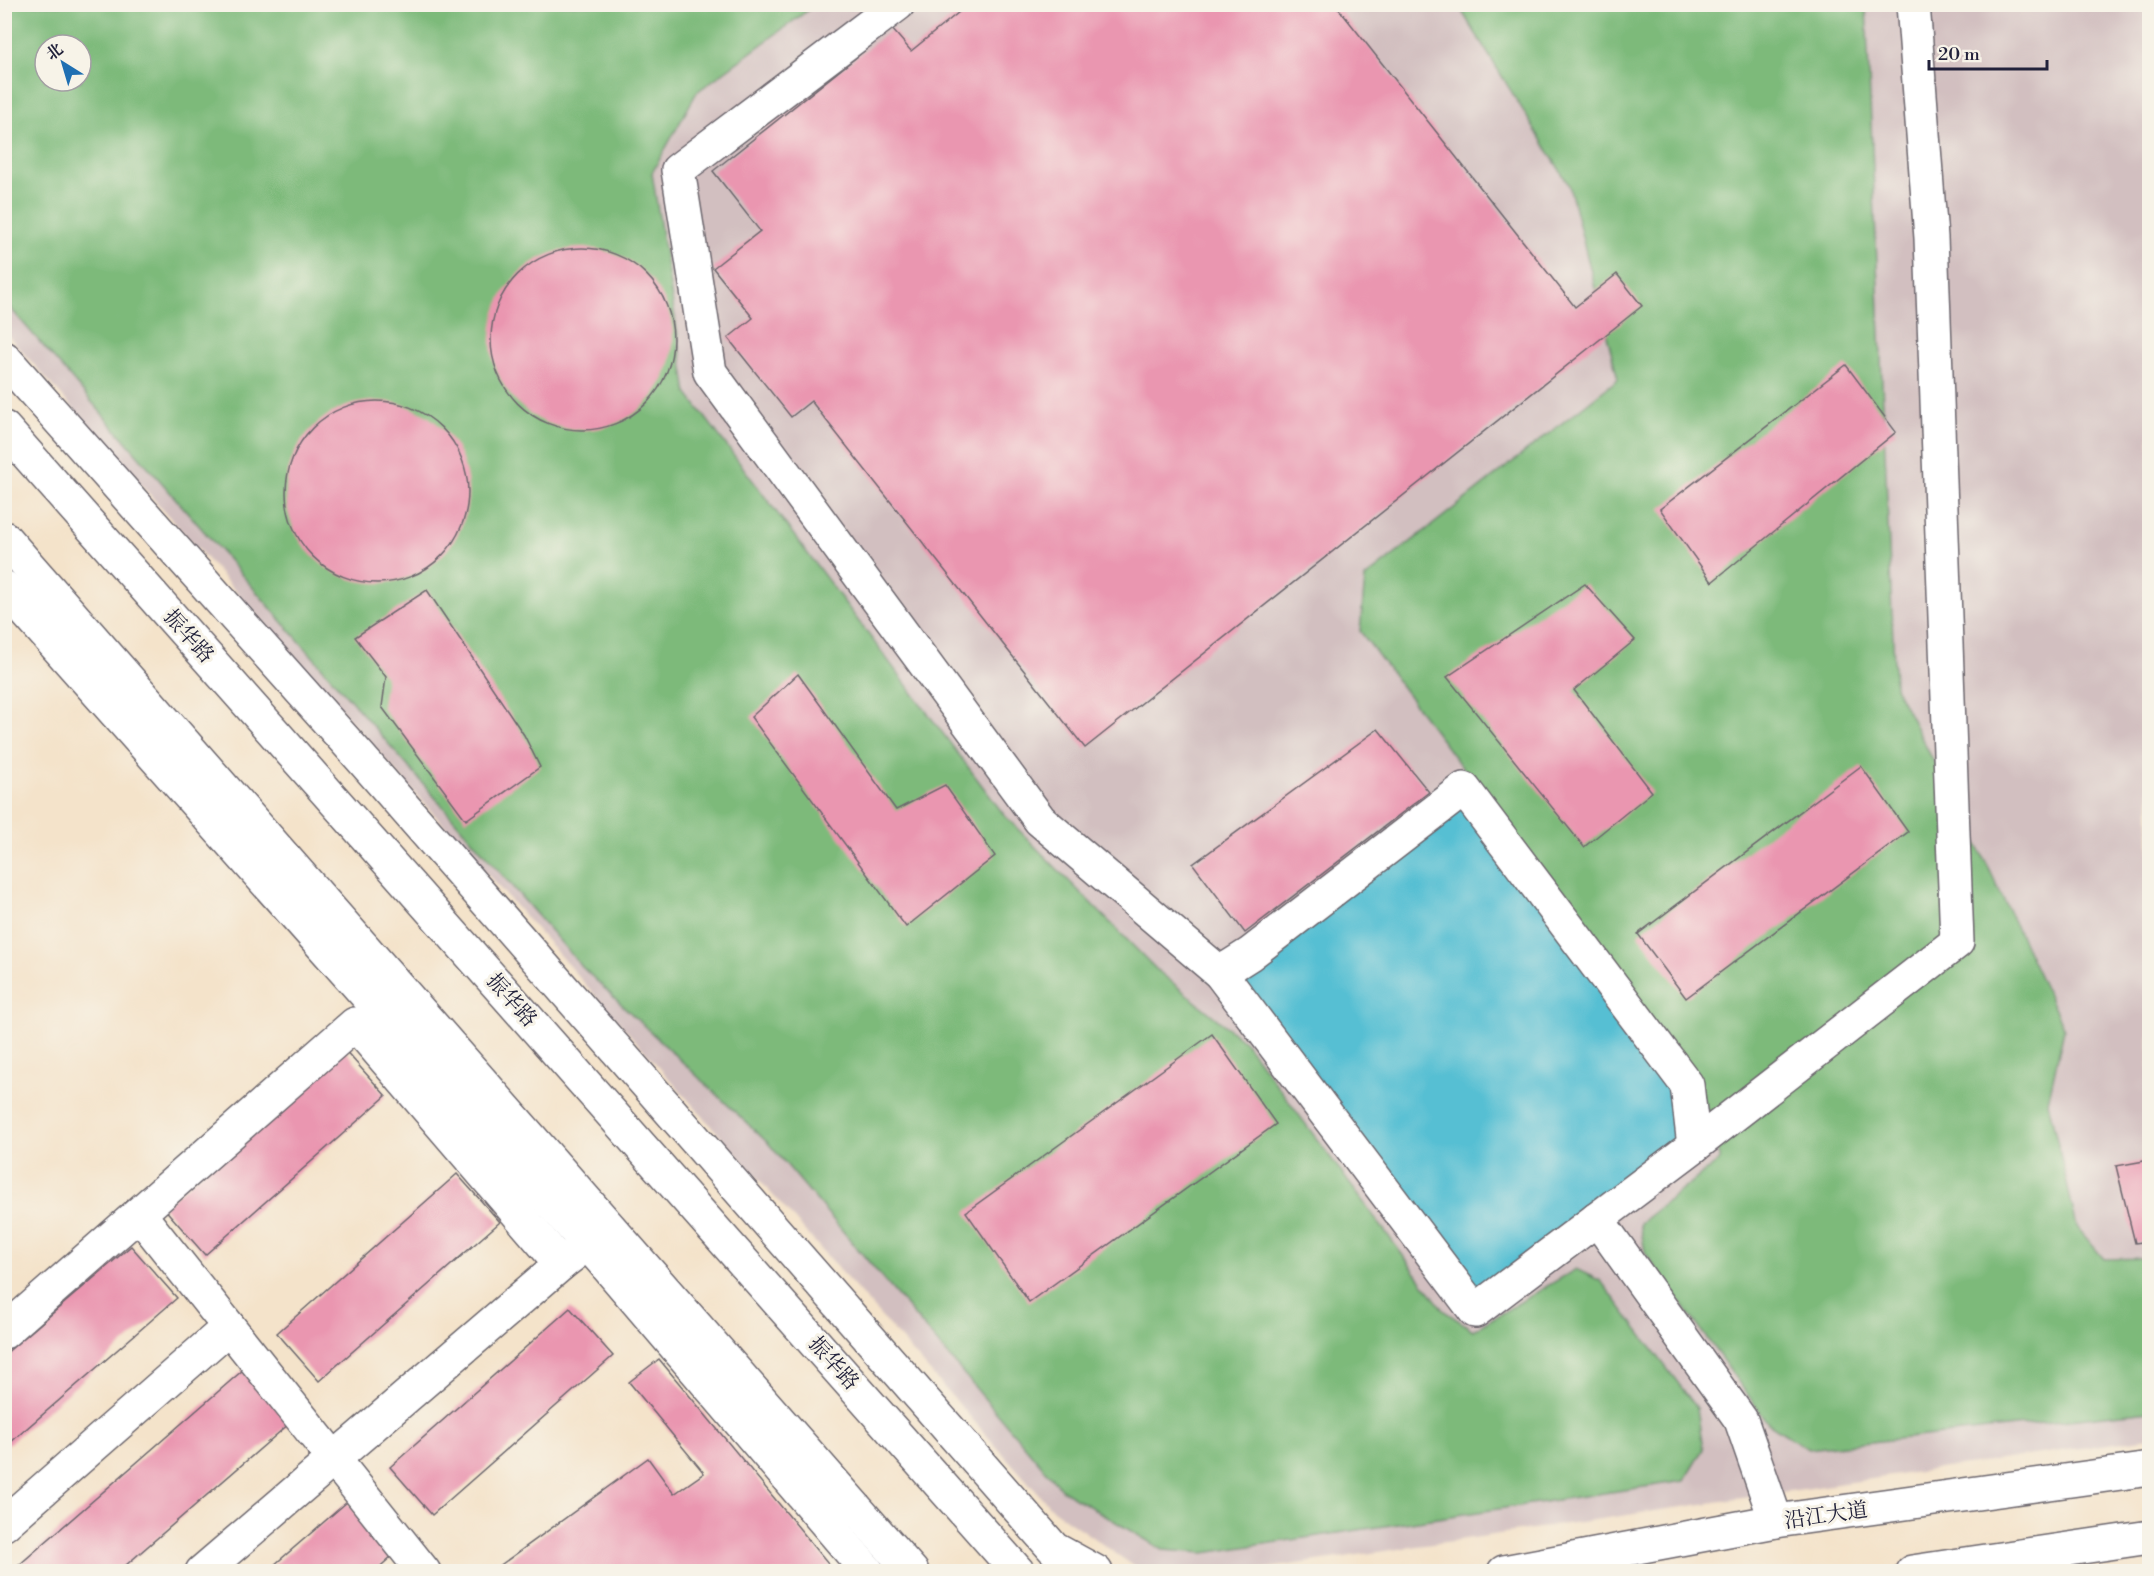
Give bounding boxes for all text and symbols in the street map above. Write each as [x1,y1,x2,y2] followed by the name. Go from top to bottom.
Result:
[33,33,93,93] north arrow
[1929,33,2048,71] scale bar
[42,39,67,65] text: 北
[1938,43,1980,66] text: 20 m
[158,605,219,669] street label: 振华路
[481,969,542,1033] street label: 振华路
[803,1332,864,1396] street label: 振华路
[1783,1497,1870,1535] street label: 沿江大道

